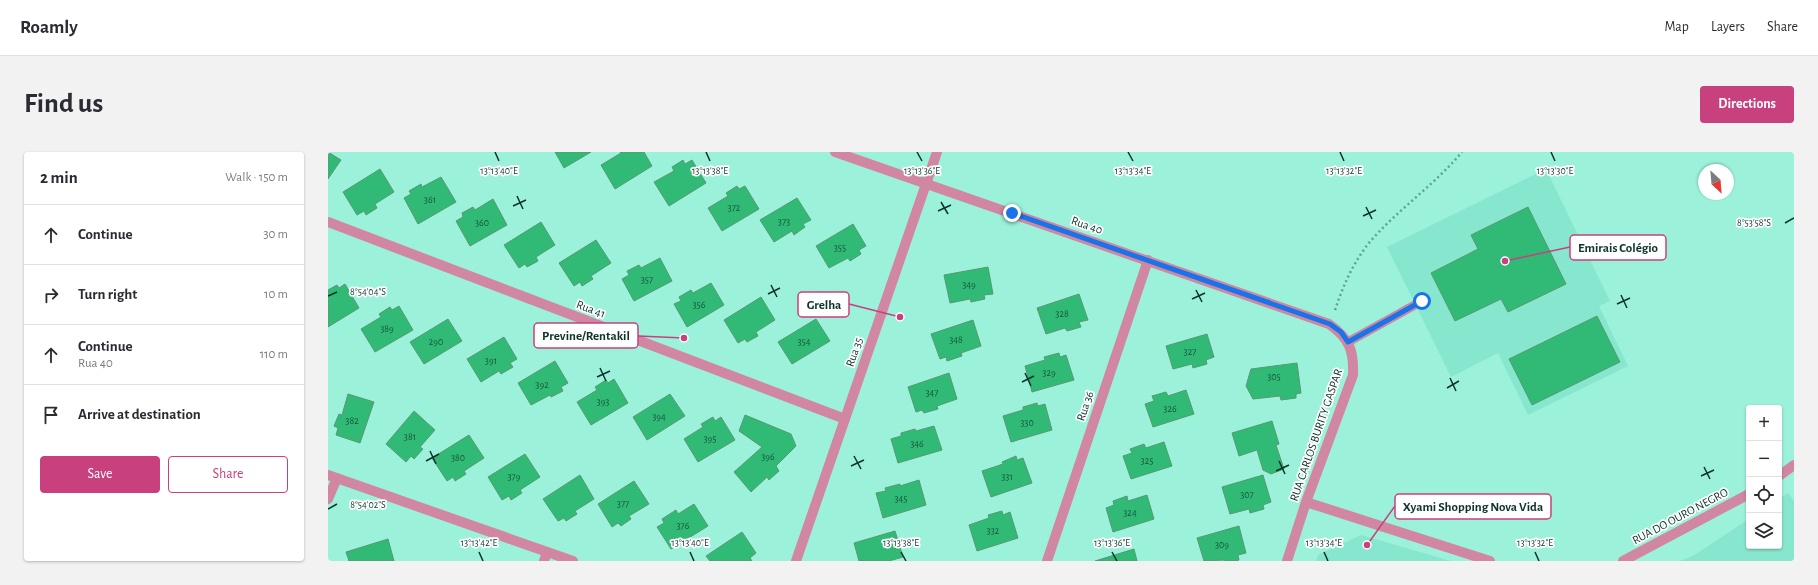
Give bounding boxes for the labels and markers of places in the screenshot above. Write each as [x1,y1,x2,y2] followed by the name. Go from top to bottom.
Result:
[1570,235,1666,260] callout: Emirais Colégio
[798,292,849,317] callout: Grelha
[534,323,638,348] callout: Previne/Rentakil
[1395,494,1551,519] callout: Xyami Shopping Nova Vida

